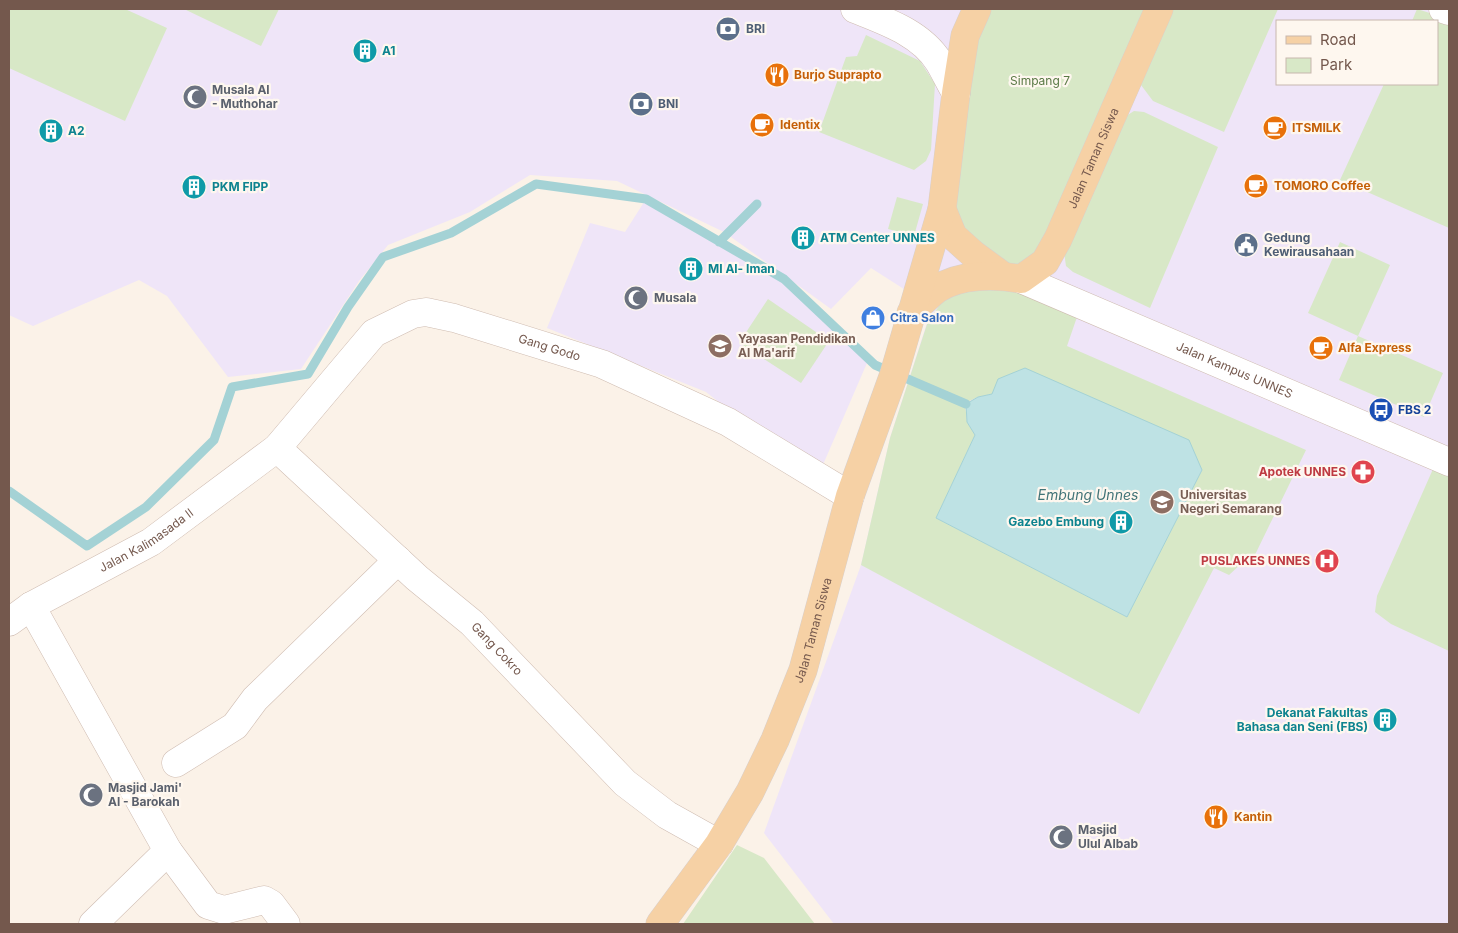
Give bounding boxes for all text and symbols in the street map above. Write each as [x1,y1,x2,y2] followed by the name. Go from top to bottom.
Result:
[715,16,741,42] bank icon: BRI
[1276,20,1438,85] legend
[746,21,765,36] place label: BRI
[1320,30,1356,49] text: Road
[352,38,378,64] building icon: A1
[382,43,396,58] place label: A1
[1320,55,1353,74] text: Park
[764,62,790,88] restaurant icon: Burjo Suprapto
[794,67,882,82] place label: Burjo Suprapto
[1010,73,1070,88] park label: Simpang 7
[212,82,278,111] place label: Musala Al - Muthohar
[182,84,208,110] mosque icon: Musala Al - Muthohar
[628,91,654,117] bank icon: BNI
[658,96,678,111] place label: BNI
[1064,105,1122,211] street label: Jalan Taman Siswa
[749,112,775,138] cafe icon: Identix
[1262,115,1288,141] cafe icon: ITSMILK
[780,117,820,132] place label: Identix
[38,118,64,144] building icon: A2
[1292,120,1342,135] place label: ITSMILK
[68,123,85,138] place label: A2
[1243,173,1269,199] cafe icon: TOMORO Coffee
[181,174,207,200] building icon: PKM FIPP
[1274,178,1371,193] place label: TOMORO Coffee
[212,179,269,194] place label: PKM FIPP
[790,225,816,251] building icon: ATM Center UNNES
[820,230,935,245] place label: ATM Center UNNES
[1264,230,1354,259] place label: Gedung Kewirausahaan
[1233,232,1259,258] public building icon: Gedung Kewirausahaan
[678,256,704,282] building icon: MI Al- Iman
[708,261,775,276] place label: MI Al- Iman
[623,285,649,311] mosque icon: Musala
[654,290,697,305] place label: Musala
[860,305,886,331] shop icon: Citra Salon
[890,310,954,325] place label: Citra Salon
[517,331,583,364] street label: Gang Godo
[738,331,856,360] place label: Yayasan Pendidikan Al Ma'arif
[707,333,733,359] school or university icon: Yayasan Pendidikan Al Ma'arif
[1308,335,1334,361] cafe icon: Alfa Express
[1174,338,1295,401] street label: Jalan Kampus UNNES
[1338,340,1412,355] place label: Alfa Express
[1368,397,1394,423] bus stop icon: FBS 2
[1398,402,1431,417] place label: FBS 2
[1350,459,1376,485] pharmacy icon: Apotek UNNES
[1259,464,1346,479] place label: Apotek UNNES
[1038,486,1138,503] water label: Embung Unnes
[1180,487,1282,516] place label: Universitas Negeri Semarang
[1149,489,1175,515] school or university icon: Universitas Negeri Semarang
[96,505,196,575] street label: Jalan Kalimasada II
[1108,509,1134,535] building icon: Gazebo Embung
[1008,514,1104,529] place label: Gazebo Embung
[1314,548,1340,574] hospital icon: PUSLAKES UNNES
[1201,553,1310,568] place label: PUSLAKES UNNES
[791,576,835,685] street label: Jalan Taman Siswa
[468,619,526,678] street label: Gang Cokro
[1237,705,1368,734] place label: Dekanat Fakultas Bahasa dan Seni (FBS)
[1372,707,1398,733] building icon: Dekanat Fakultas Bahasa dan Seni (FBS)
[108,780,182,809] place label: Masjid Jami' Al - Barokah
[78,782,104,808] mosque icon: Masjid Jami' Al - Barokah
[1203,804,1229,830] restaurant icon: Kantin
[1234,809,1272,824] place label: Kantin
[1078,822,1138,851] place label: Masjid Ulul Albab
[1048,824,1074,850] mosque icon: Masjid Ulul Albab

